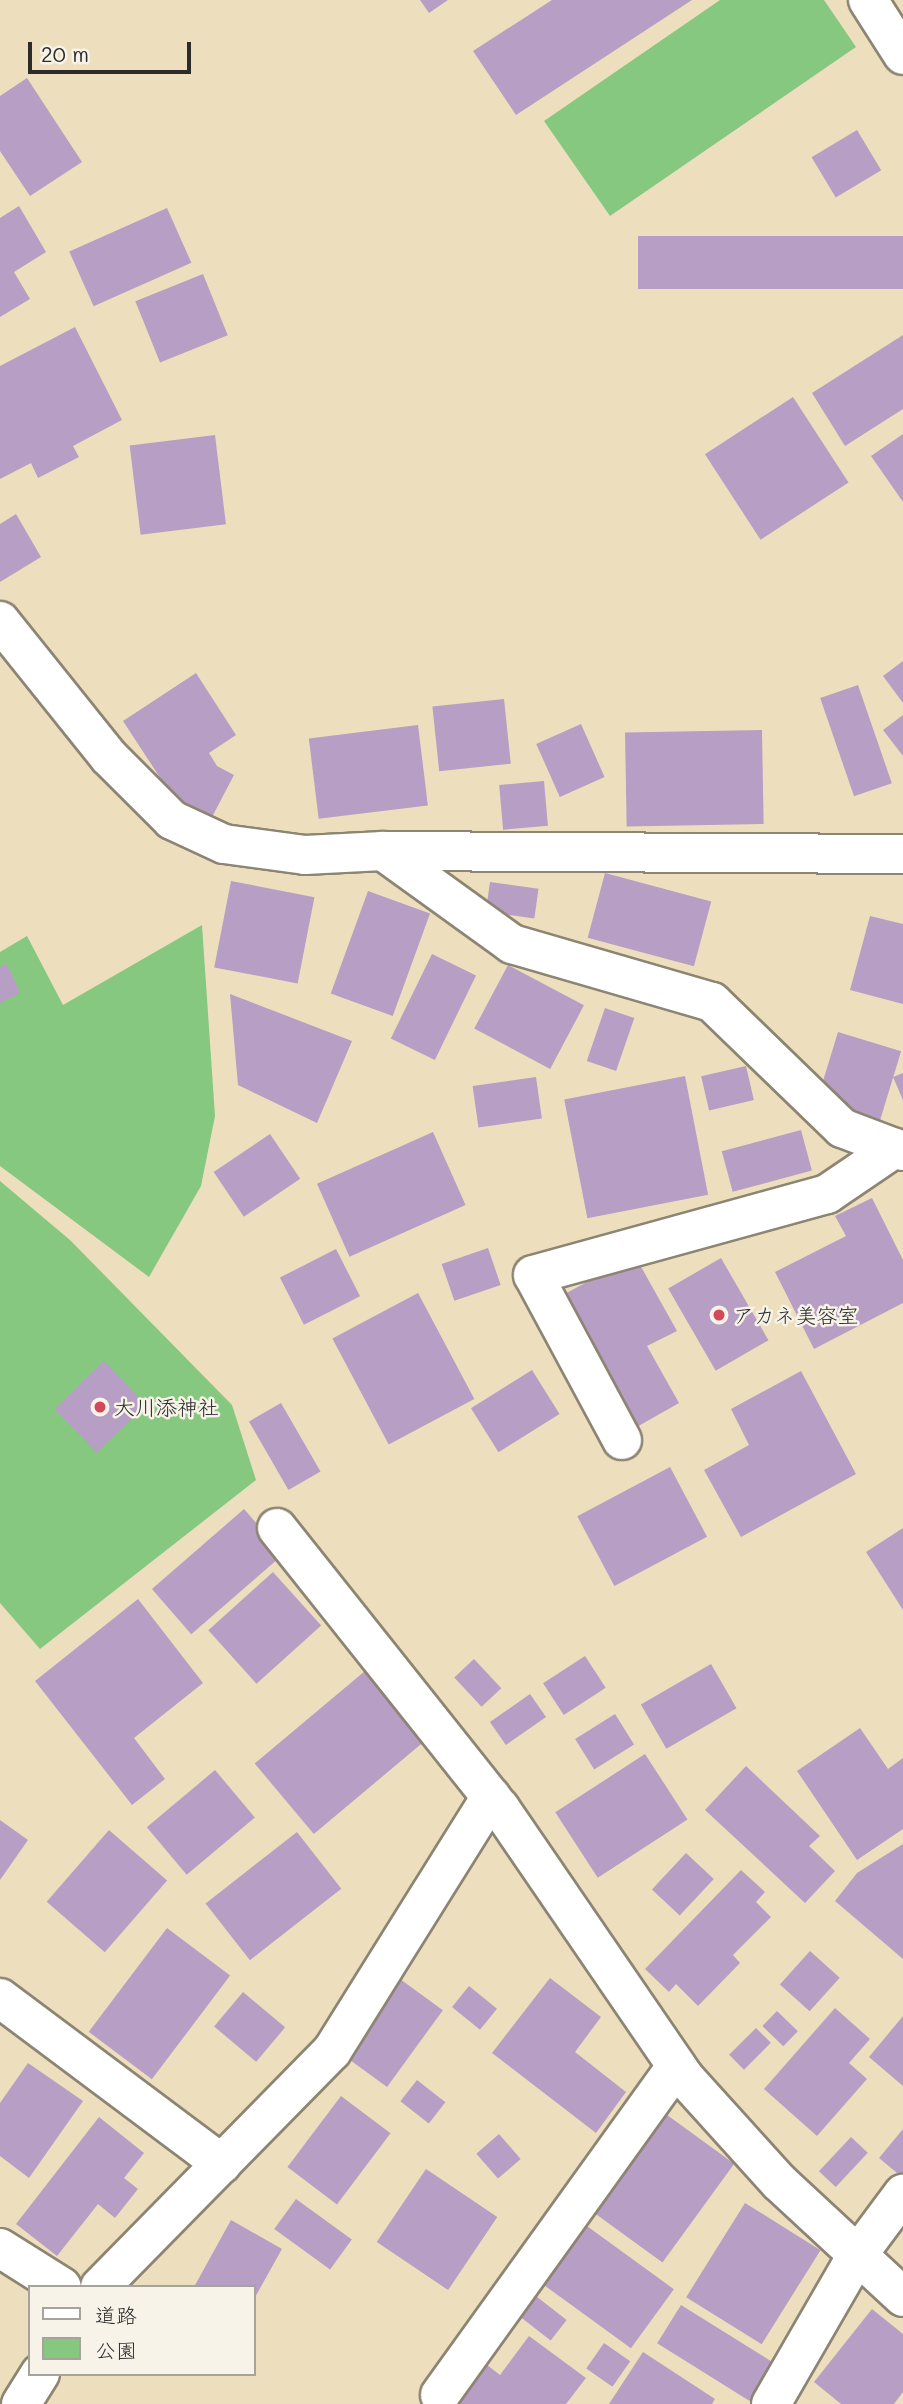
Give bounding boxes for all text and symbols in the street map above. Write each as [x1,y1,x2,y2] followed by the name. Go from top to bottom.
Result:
[32,28,194,72] scale bar
[41,40,89,67] text: 20 m
[733,1302,859,1328] place label: アカネ美容室
[711,1307,727,1323] marker: アカネ美容室
[114,1394,219,1420] place label: 大川添神社
[92,1399,108,1415] marker: 大川添神社
[28,2285,256,2376] legend
[95,2301,137,2328] text: 道路
[95,2336,137,2363] text: 公園

